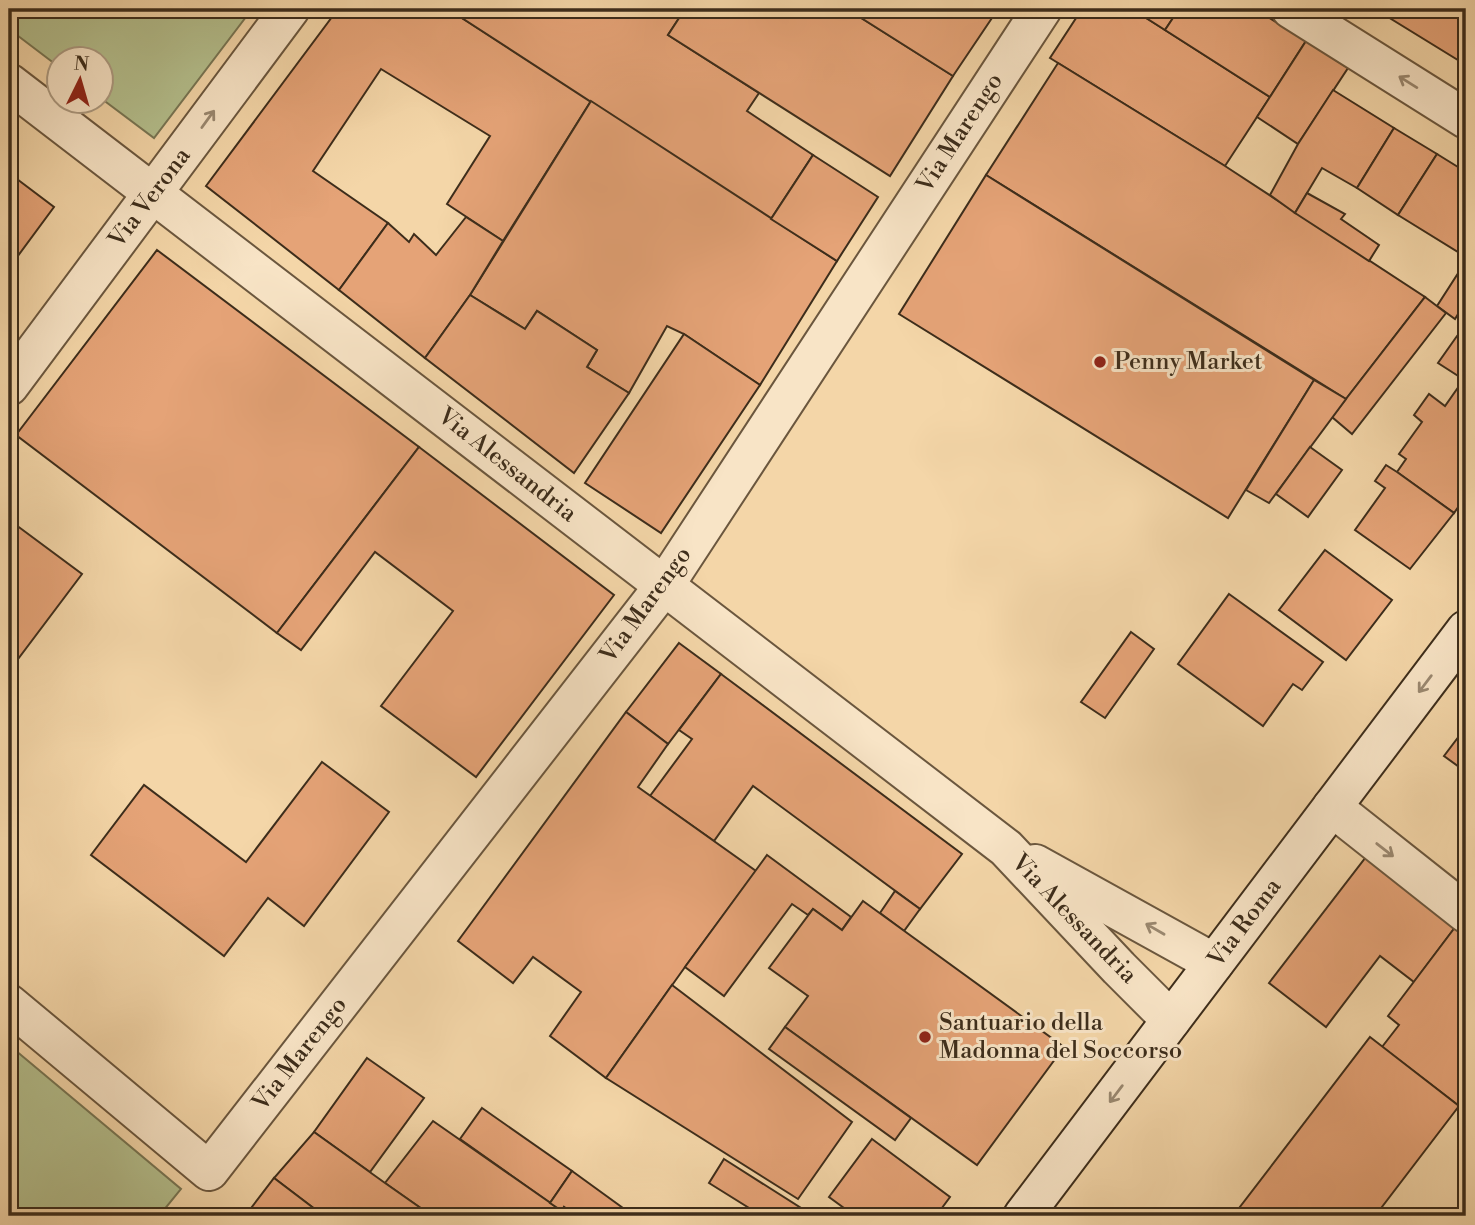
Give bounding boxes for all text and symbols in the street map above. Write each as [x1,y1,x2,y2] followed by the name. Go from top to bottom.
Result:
[46,46,116,116] north arrow
[73,51,90,77] text: N
[910,68,1010,199] street label: Via Marengo
[1399,75,1419,89] one-way arrow
[201,110,216,129] one-way arrow
[102,141,198,255] street label: Via Verona
[1114,347,1263,377] place label: Penny Market
[1092,354,1108,370] marker: Penny Market
[431,401,583,529] street label: Via Alessandria
[593,541,698,670] street label: Via Marengo
[1418,674,1432,693] one-way arrow
[1376,842,1394,857] one-way arrow
[1004,847,1144,991] street label: Via Alessandria
[1201,872,1289,974] street label: Via Roma
[1145,922,1165,936] one-way arrow
[245,991,354,1118] street label: Via Marengo
[939,1008,1182,1066] place label: Santuario della Madonna del Soccorso
[917,1029,933,1045] marker: Santuario della Madonna del Soccorso
[1108,1084,1123,1103] one-way arrow

